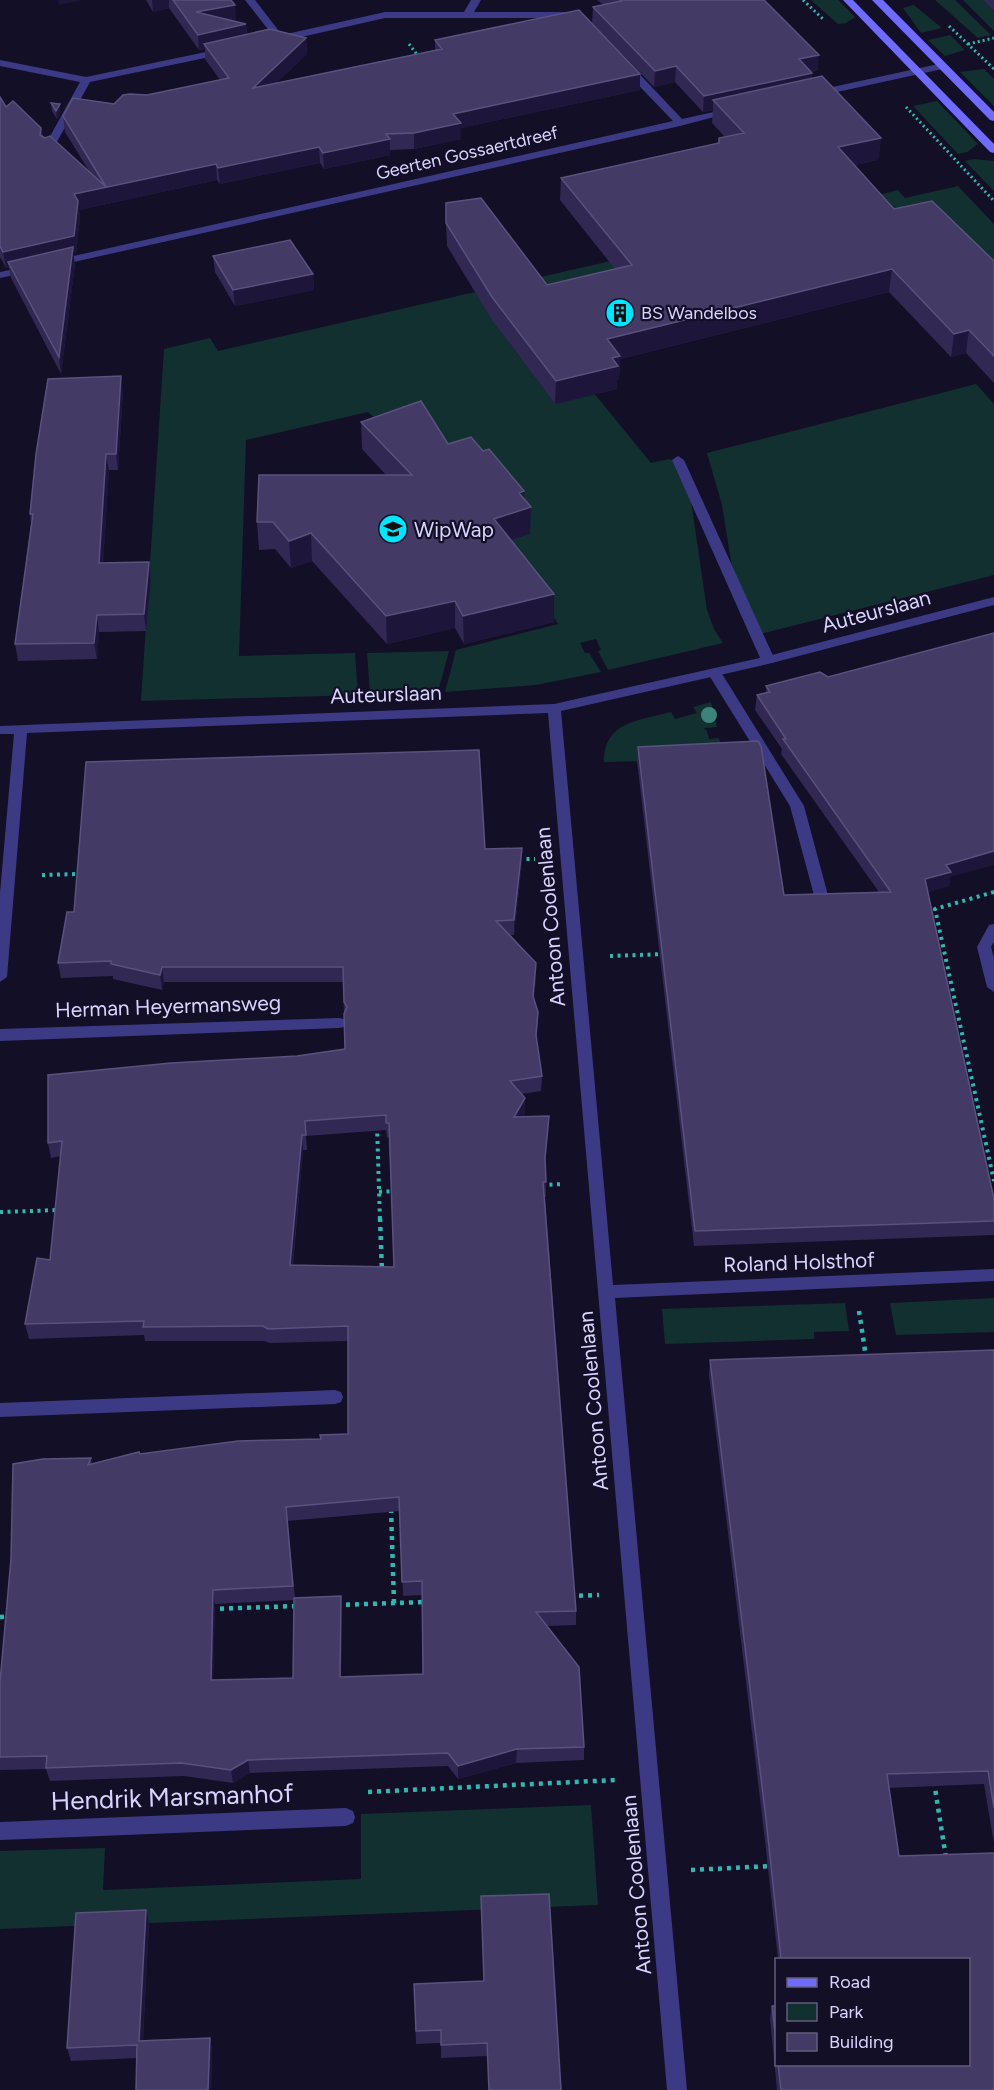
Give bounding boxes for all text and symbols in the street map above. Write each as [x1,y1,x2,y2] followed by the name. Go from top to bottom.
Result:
[374,121,561,185] street label: Geerten Gossaertdreef
[604,297,636,329] building icon: BS Wandelbos
[641,302,757,324] place label: BS Wandelbos
[377,513,409,545] school or university icon: WipWap
[414,517,494,542] place label: WipWap
[819,584,933,638] street label: Auteurslaan
[330,680,442,708] street label: Auteurslaan
[530,826,570,1008] street label: Antoon Coolenlaan
[55,990,281,1022] street label: Herman Heyermansweg
[723,1247,876,1277] street label: Roland Holsthof
[573,1310,613,1492] street label: Antoon Coolenlaan
[50,1777,294,1817] street label: Hendrik Marsmanhof
[616,1794,656,1976] street label: Antoon Coolenlaan
[775,1958,970,2066] legend
[829,1971,870,1993] text: Road
[829,2001,864,2023] text: Park
[829,2031,894,2053] text: Building

